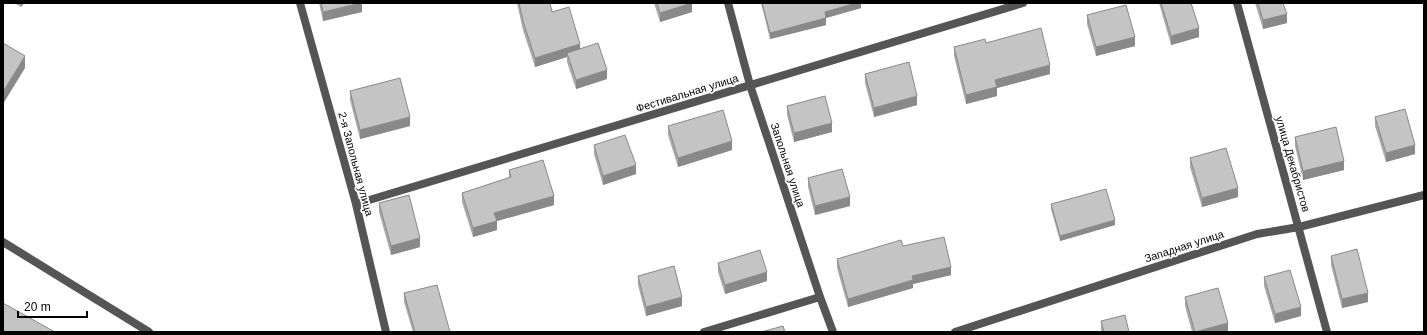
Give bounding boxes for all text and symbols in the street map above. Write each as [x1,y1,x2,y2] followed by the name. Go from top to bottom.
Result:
[634,71,741,114] street label: Фестивальная улица
[336,111,376,218] street label: 2-я Запольная улица
[1274,115,1312,213] street label: улица Декабристов
[769,121,808,210] street label: Запольная улица
[1143,227,1226,264] street label: Западная улица
[18,293,87,319] scale bar
[24,300,51,314] text: 20 m

